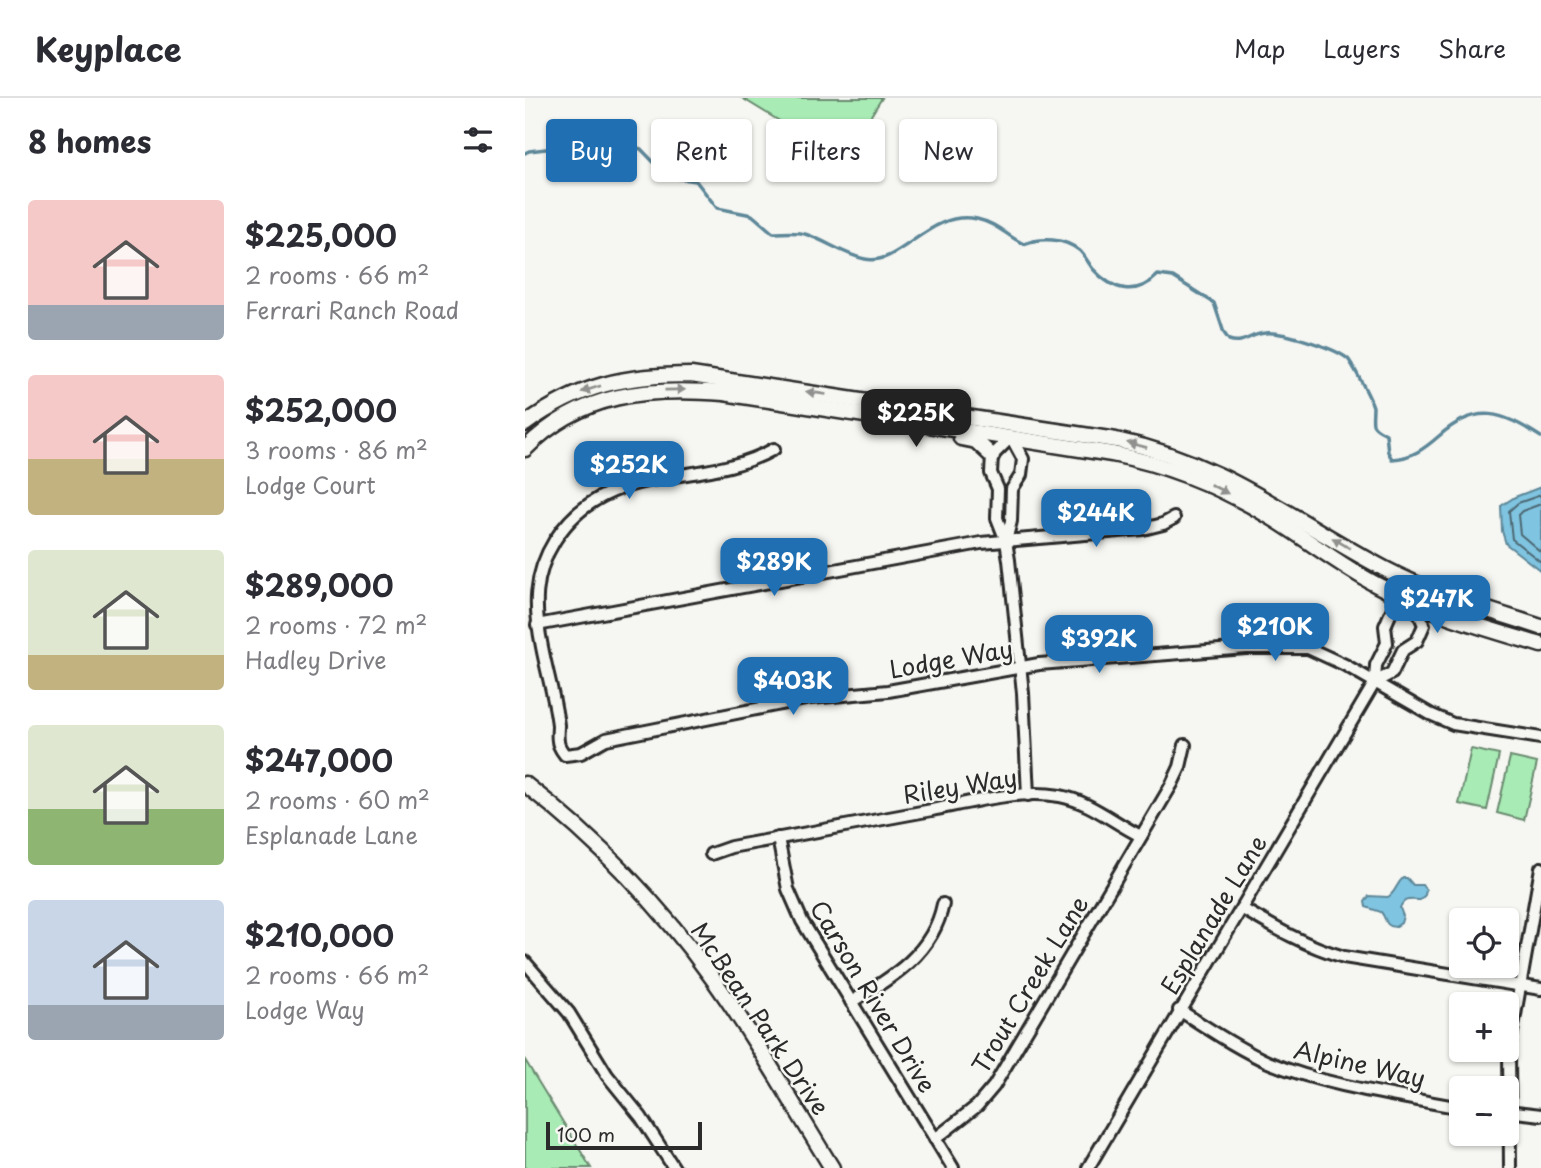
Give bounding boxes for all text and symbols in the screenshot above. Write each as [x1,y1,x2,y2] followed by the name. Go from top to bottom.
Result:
[35,23,182,73] text: Keyplace
[1234,30,1285,66] text: Map
[1323,30,1400,66] text: Layers
[1438,30,1506,66] text: Share
[28,118,151,163] text: 8 homes
[546,119,637,182] chip: Buy
[651,119,752,182] chip: Rent
[766,119,885,182] chip: Filters
[899,119,997,182] chip: New
[459,121,497,159] icon: filters
[245,212,397,257] text: $225,000
[84,228,168,312] icon: home
[245,257,429,292] text: 2 rooms · 66 m²
[245,292,459,327] text: Ferrari Ranch Road
[581,384,602,394] one-way arrow
[665,385,687,396] one-way arrow
[245,387,397,432] text: $252,000
[805,387,827,398] one-way arrow
[867,390,965,449] pin: $225K
[877,394,955,429] text: $225K
[84,403,168,487] icon: home
[245,432,428,467] text: 3 rooms · 86 m²
[1126,439,1148,450] one-way arrow
[580,442,678,501] pin: $252K
[590,446,668,481] text: $252K
[245,467,376,502] text: Lodge Court
[1209,484,1229,495] one-way arrow
[1047,490,1145,549] pin: $244K
[1057,494,1135,529] text: $244K
[1332,537,1351,550] one-way arrow
[725,538,823,598] pin: $289K
[736,543,812,578] text: $289K
[245,562,394,607] text: $289,000
[1388,575,1486,635] pin: $247K
[84,578,168,662] icon: home
[1400,580,1474,615] text: $247K
[1226,603,1324,663] pin: $210K
[245,607,427,642] text: 2 rooms · 72 m²
[1237,608,1313,643] text: $210K
[1050,616,1148,675] pin: $392K
[1061,620,1137,655] text: $392K
[886,629,1016,687] street label: Lodge Way
[245,642,386,677] text: Hadley Drive
[744,658,842,717] pin: $403K
[753,662,833,697] text: $403K
[245,737,393,782] text: $247,000
[84,753,168,837] icon: home
[900,758,1020,812] street label: Riley Way
[245,782,430,817] text: 2 rooms · 60 m²
[245,817,418,852] text: Esplanade Lane
[1151,827,1275,1001] street label: Esplanade Lane
[962,888,1096,1080] street label: Trout Creek Lane
[802,893,946,1099] street label: Carson River Drive
[1449,908,1519,1146] map controls
[1449,908,1519,978] button: locate
[245,912,394,957] text: $210,000
[683,914,839,1122] street label: McBean Park Drive
[84,928,168,1012] icon: home
[245,957,429,992] text: 2 rooms · 66 m²
[245,992,365,1027] text: Lodge Way
[1449,992,1519,1062] button: +
[1291,1030,1429,1096] street label: Alpine Way
[1449,1076,1519,1146] button: −
[546,1119,702,1151] scale bar
[557,1120,615,1148] text: 100 m

